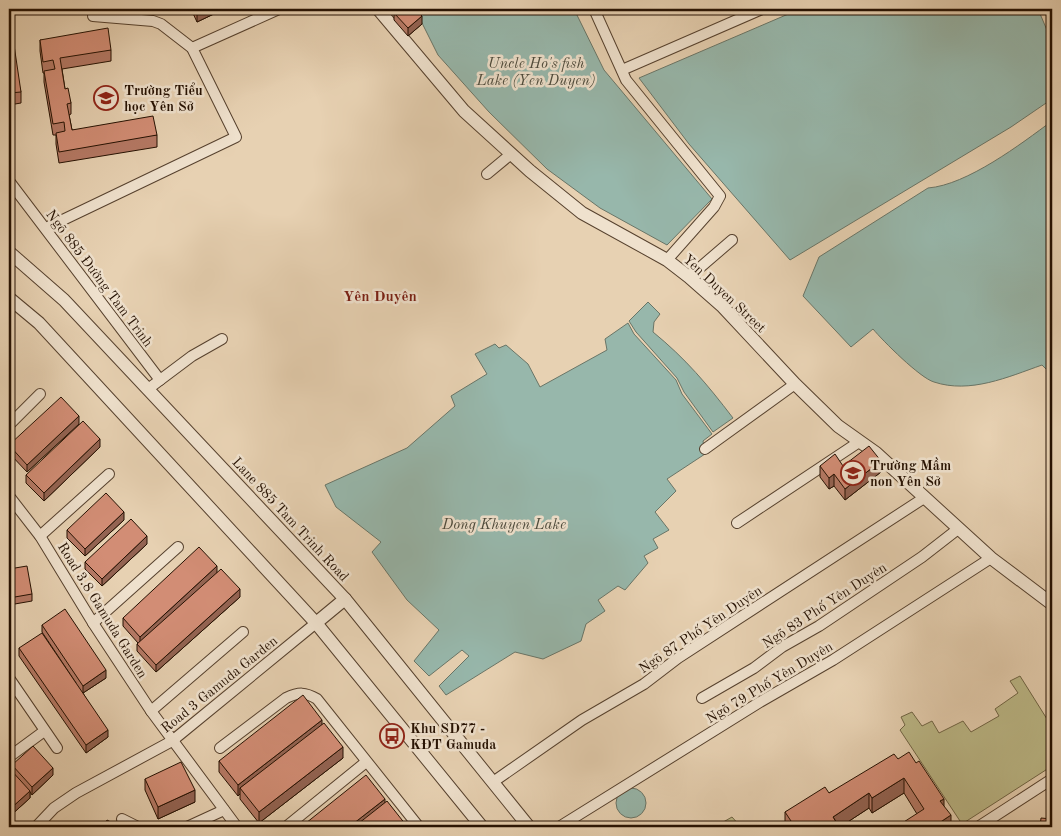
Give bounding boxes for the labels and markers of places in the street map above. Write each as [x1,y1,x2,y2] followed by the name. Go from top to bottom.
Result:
[124,82,203,114] place label: Trường Tiểu học Yên Sở
[93,85,119,111] school or university icon: Trường Tiểu học Yên Sở
[870,457,951,489] place label: Trường Mầm non Yên Sở
[840,460,866,486] school or university icon: Trường Mầm non Yên Sở
[410,722,496,752] place label: Khu SD77 - KĐT Gamuda
[379,723,405,749] bus stop icon: Khu SD77 - KĐT Gamuda

